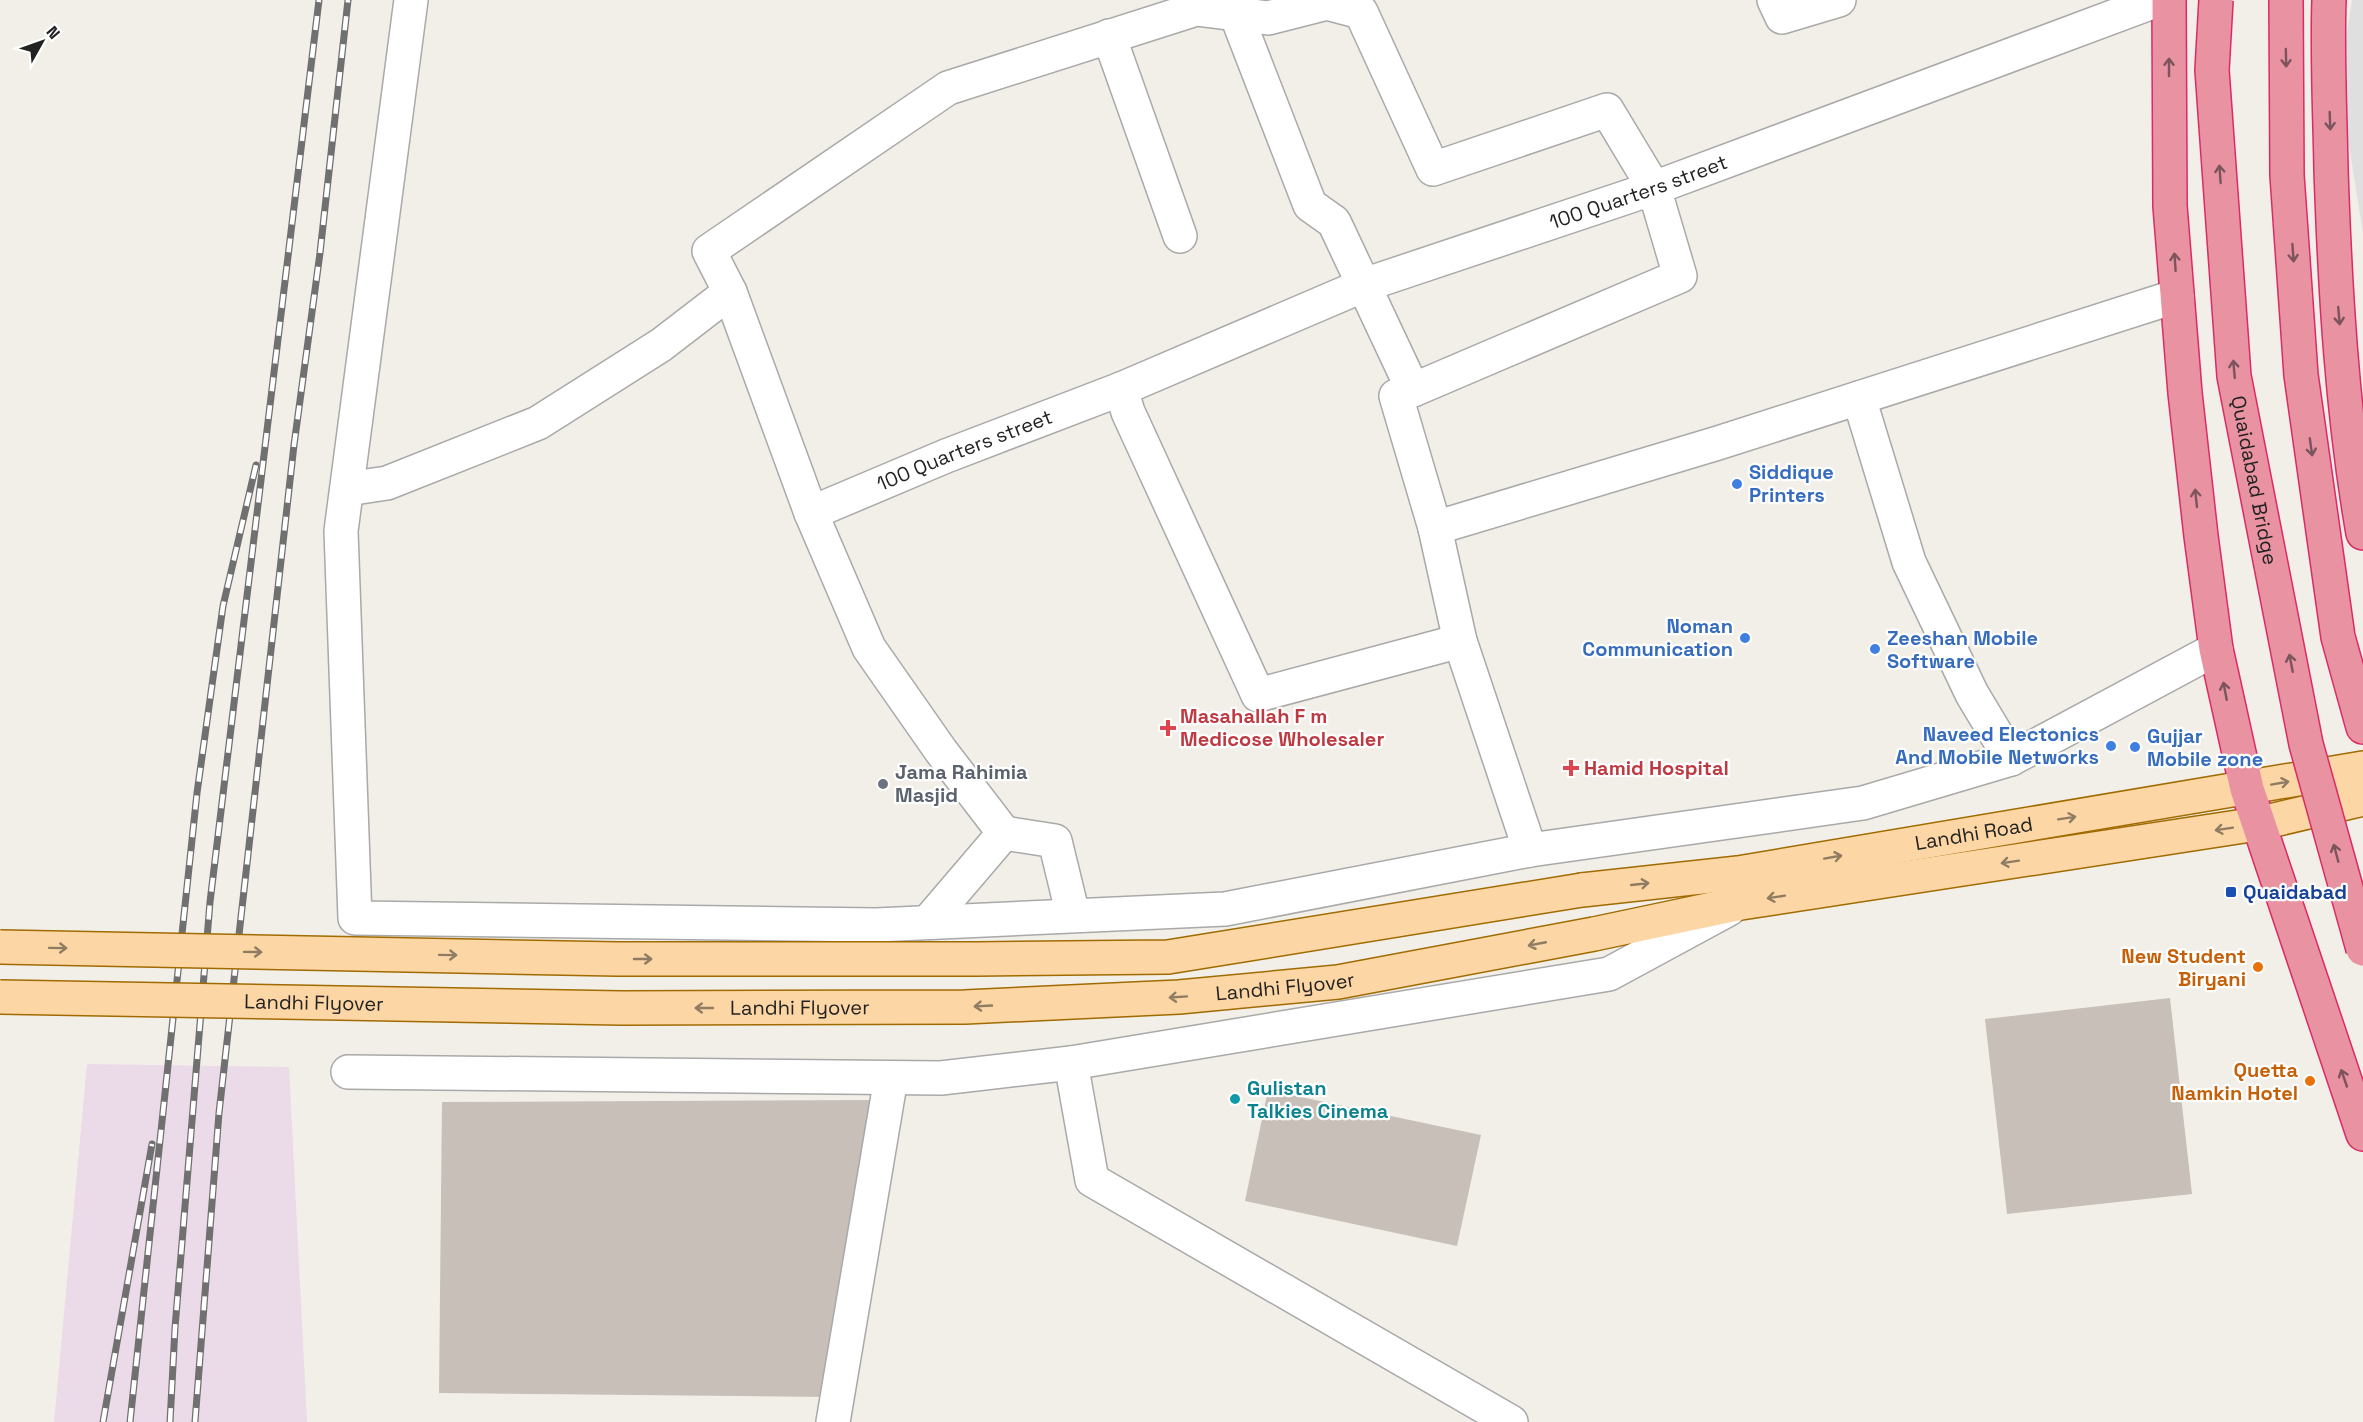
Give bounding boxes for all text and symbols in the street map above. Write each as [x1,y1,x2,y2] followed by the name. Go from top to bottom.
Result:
[12,12,72,72] north arrow
[42,22,65,44] text: N
[2281,48,2292,68] one-way arrow
[2163,58,2175,78] one-way arrow
[2324,111,2336,131] one-way arrow
[1546,149,1731,235] street label: 100 Quarters street
[2214,165,2225,185] one-way arrow
[2287,243,2298,263] one-way arrow
[2169,253,2180,273] one-way arrow
[2333,306,2344,326] one-way arrow
[2228,359,2239,379] one-way arrow
[2225,393,2284,567] street label: Quaidabad Bridge
[873,404,1056,497] street label: 100 Quarters street
[2306,437,2317,457] one-way arrow
[1749,459,1834,508] place label: Siddique Printers
[1730,477,1744,491] marker: Siddique Printers
[2191,489,2202,509] one-way arrow
[1582,613,1733,662] place label: Noman Communication
[1887,625,2038,674] place label: Zeeshan Mobile Software
[1738,631,1752,645] marker: Noman Communication
[1868,642,1882,656] marker: Zeeshan Mobile Software
[2285,654,2296,673] one-way arrow
[2219,682,2230,701] one-way arrow
[1180,703,1384,752] place label: Masahallah F m Medicose Wholesaler
[1161,721,1175,735] marker: Masahallah F m Medicose Wholesaler
[1895,721,2099,770] place label: Naveed Electonics And Mobile Networks
[2147,723,2263,772] place label: Gujjar Mobile zone
[2104,739,2118,753] marker: Naveed Electonics And Mobile Networks
[2128,740,2142,754] marker: Gujjar Mobile zone
[1584,755,1729,781] place label: Hamid Hospital
[895,759,1028,808] place label: Jama Rahimia Masjid
[1562,759,1580,777] marker: Hamid Hospital
[876,777,890,791] marker: Jama Rahimia Masjid
[2270,777,2290,788] one-way arrow
[1913,811,2035,856] street label: Landhi Road
[2057,813,2077,824] one-way arrow
[2214,824,2234,835] one-way arrow
[2330,843,2342,862] one-way arrow
[1823,851,1843,862] one-way arrow
[2001,856,2021,867] one-way arrow
[1630,878,1650,889] one-way arrow
[2243,879,2347,905] place label: Quaidabad
[2224,885,2238,899] marker: Quaidabad
[1767,892,1786,903] one-way arrow
[1527,939,1547,950] one-way arrow
[48,942,68,954] one-way arrow
[2121,943,2246,992] place label: New Student Biryani
[243,946,263,958] one-way arrow
[438,950,458,961] one-way arrow
[633,953,653,965] one-way arrow
[2251,960,2265,974] marker: New Student Biryani
[1214,966,1357,1006] street label: Landhi Flyover
[244,988,384,1017] street label: Landhi Flyover
[1168,992,1188,1003] one-way arrow
[730,994,870,1021] street label: Landhi Flyover
[974,1000,994,1011] one-way arrow
[695,1002,715,1014] one-way arrow
[2171,1057,2298,1106] place label: Quetta Namkin Hotel
[2338,1070,2349,1088] one-way arrow
[2303,1074,2317,1088] marker: Quetta Namkin Hotel
[1247,1075,1389,1124] place label: Gulistan Talkies Cinema
[1228,1092,1242,1106] marker: Gulistan Talkies Cinema

